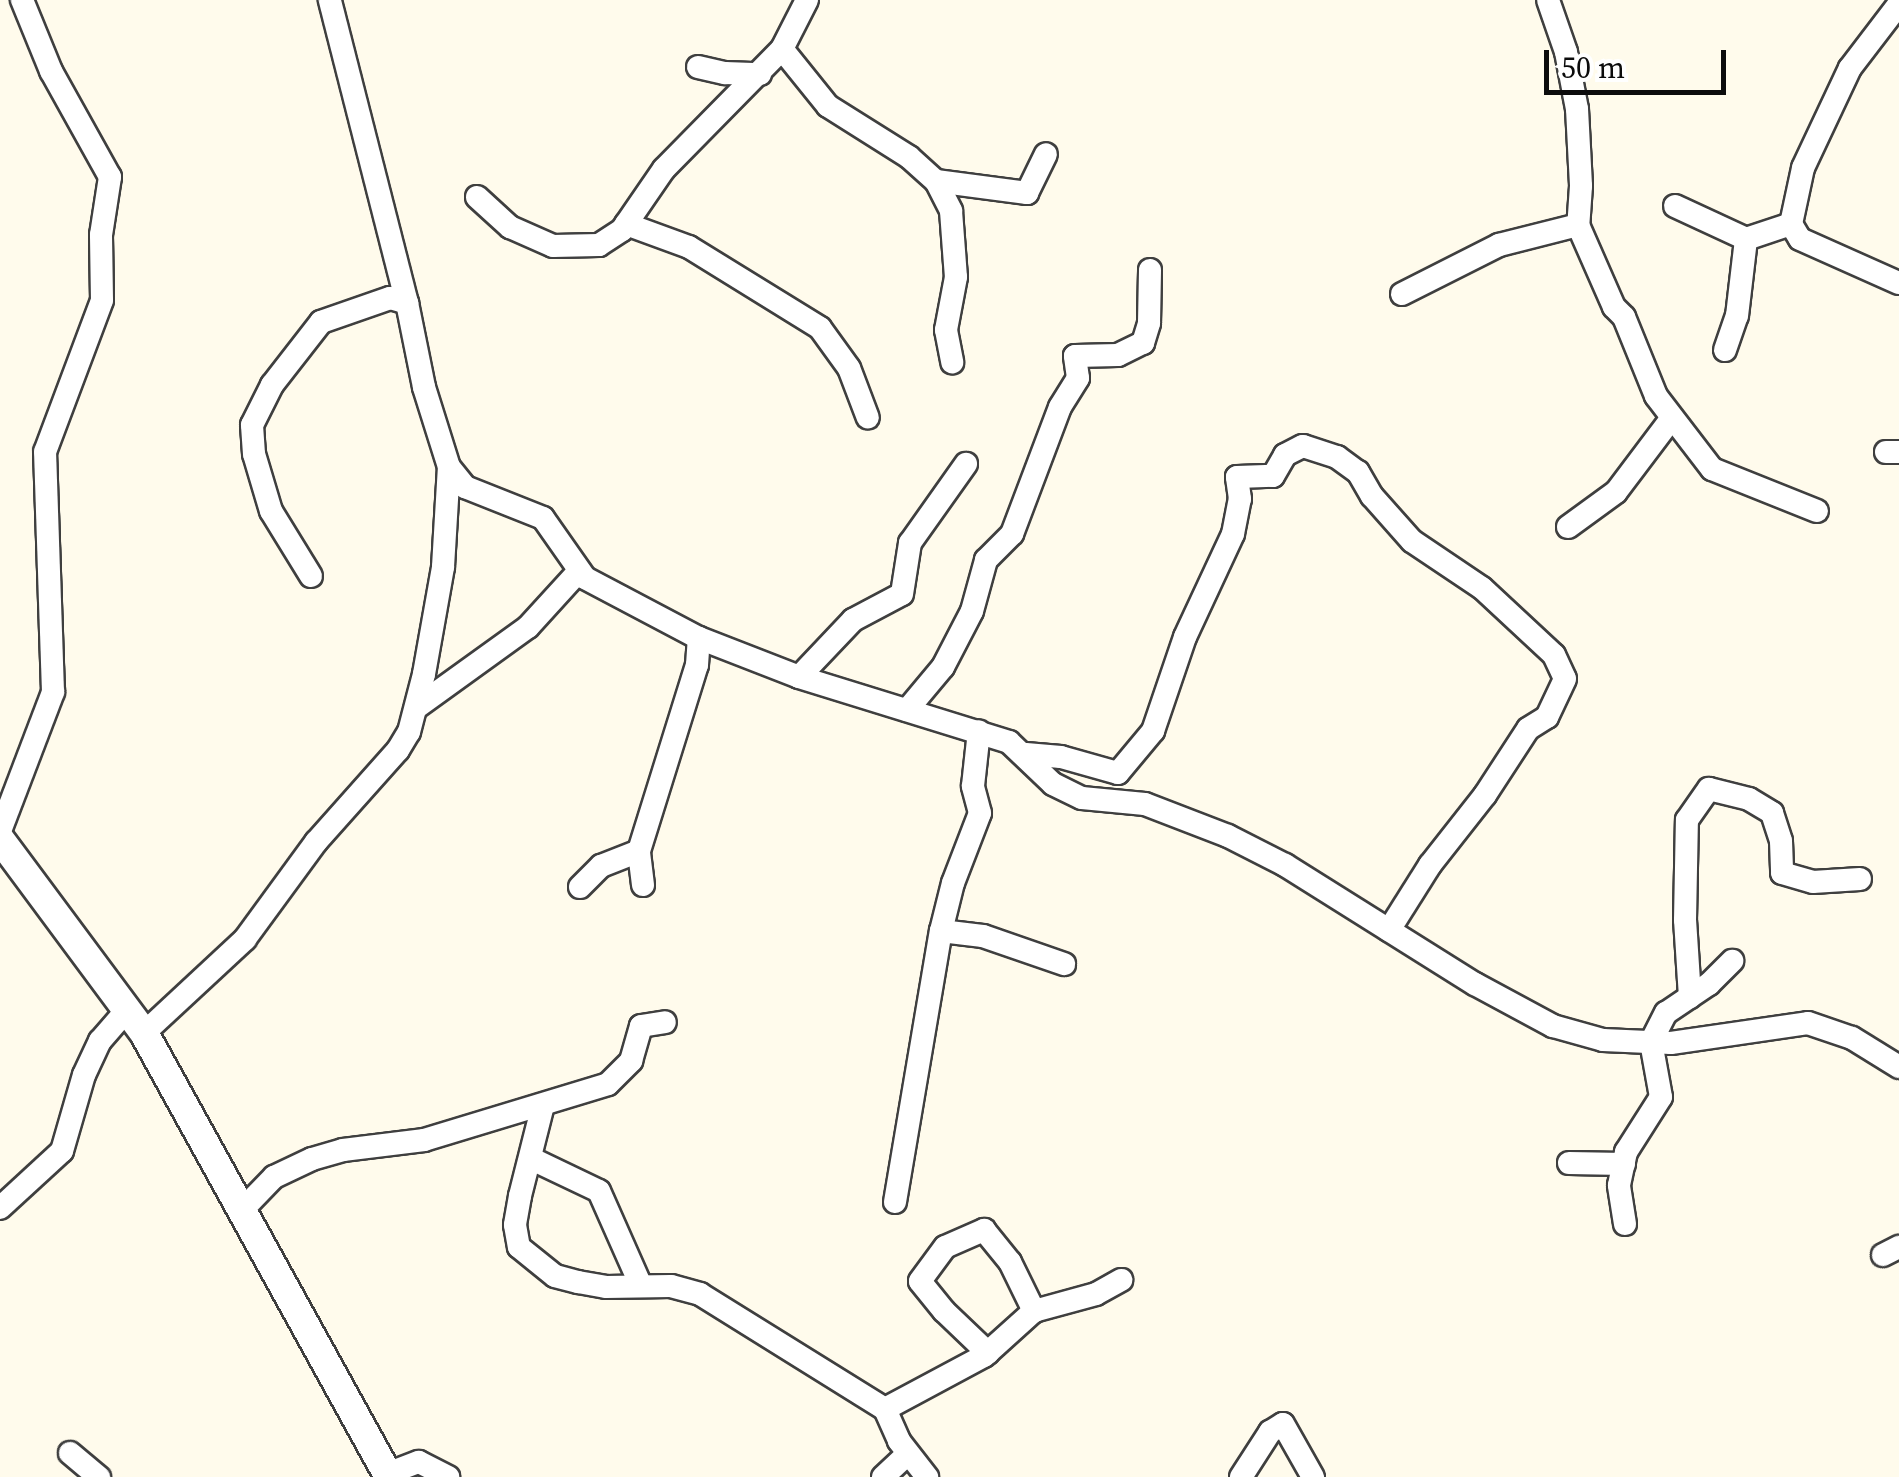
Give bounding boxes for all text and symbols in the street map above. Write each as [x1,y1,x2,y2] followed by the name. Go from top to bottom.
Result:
[1549,30,1732,92] scale bar
[1561,47,1625,88] text: 50 m

